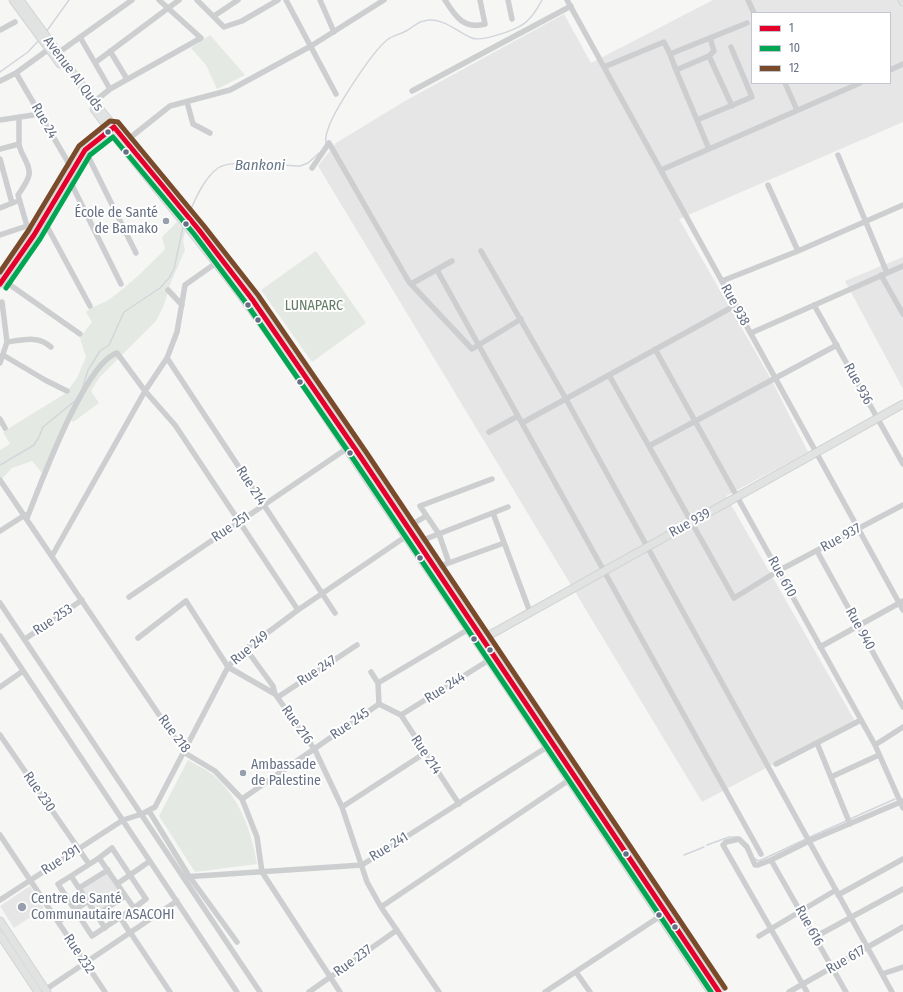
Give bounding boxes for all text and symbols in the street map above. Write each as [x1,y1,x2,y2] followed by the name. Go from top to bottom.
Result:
[751,12,891,84] legend
[789,21,794,35] text: 1
[39,33,107,115] street label: Avenue Al Quds
[789,41,800,55] text: 10
[789,61,799,75] text: 12
[27,100,61,142] street label: Rue 24
[103,127,113,137] unlabelled marker
[121,147,131,157] unlabelled marker
[235,157,285,175] water label: Bankoni
[75,205,158,238] place label: École de Santé de Bamako
[161,216,171,226] marker: École de Santé de Bamako
[181,219,191,229] unlabelled marker
[717,281,753,329] street label: Rue 938
[285,298,343,314] park label: LUNAPARC
[243,300,253,310] unlabelled marker
[253,315,263,325] unlabelled marker
[840,360,876,408] street label: Rue 936
[295,377,305,387] unlabelled marker
[345,448,355,458] unlabelled marker
[232,463,270,509] street label: Rue 214
[666,505,714,541] street label: Rue 939
[209,508,253,546] street label: Rue 251
[818,520,864,556] street label: Rue 937
[415,553,425,563] unlabelled marker
[764,554,800,600] street label: Rue 610
[30,601,76,639] street label: Rue 253
[842,605,878,653] street label: Rue 940
[228,627,272,669] street label: Rue 249
[469,634,479,644] unlabelled marker
[485,645,495,655] unlabelled marker
[294,652,340,690] street label: Rue 247
[422,669,468,707] street label: Rue 244
[278,702,316,748] street label: Rue 216
[327,704,373,744] street label: Rue 245
[154,712,194,756] street label: Rue 218
[407,732,445,778] street label: Rue 214
[251,757,321,790] place label: Ambassade de Palestine
[238,768,248,778] marker: Ambassade de Palestine
[19,769,59,815] street label: Rue 230
[367,829,411,865] street label: Rue 241
[38,841,84,879] street label: Rue 291
[621,849,631,859] unlabelled marker
[31,891,174,924] place label: Centre de Santé Communautaire ASACOHI
[16,901,28,913] marker: Centre de Santé Communautaire ASACOHI
[791,903,827,949] street label: Rue 616
[654,910,664,920] unlabelled marker
[670,922,680,932] unlabelled marker
[60,931,98,977] street label: Rue 232
[331,942,375,980] street label: Rue 237
[823,942,869,978] street label: Rue 617

